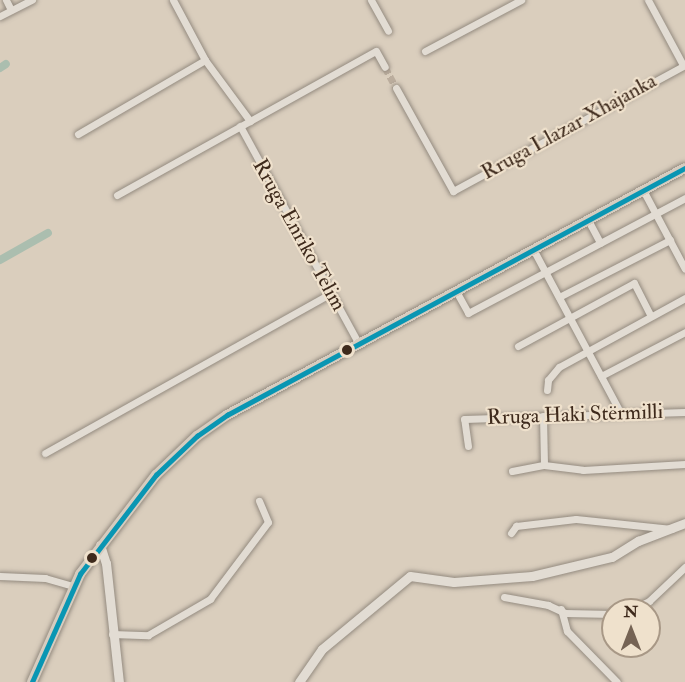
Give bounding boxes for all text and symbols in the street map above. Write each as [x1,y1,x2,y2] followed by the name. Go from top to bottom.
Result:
[477,68,661,186] street label: Rruga Llazar Xhajanka
[247,155,351,315] street label: Rruga Enriko Telim
[341,344,353,356] unlabelled marker
[486,399,664,431] street label: Rruga Haki Stërmilli
[86,552,98,564] unlabelled marker
[601,598,661,658] north arrow
[624,602,638,622] text: N

